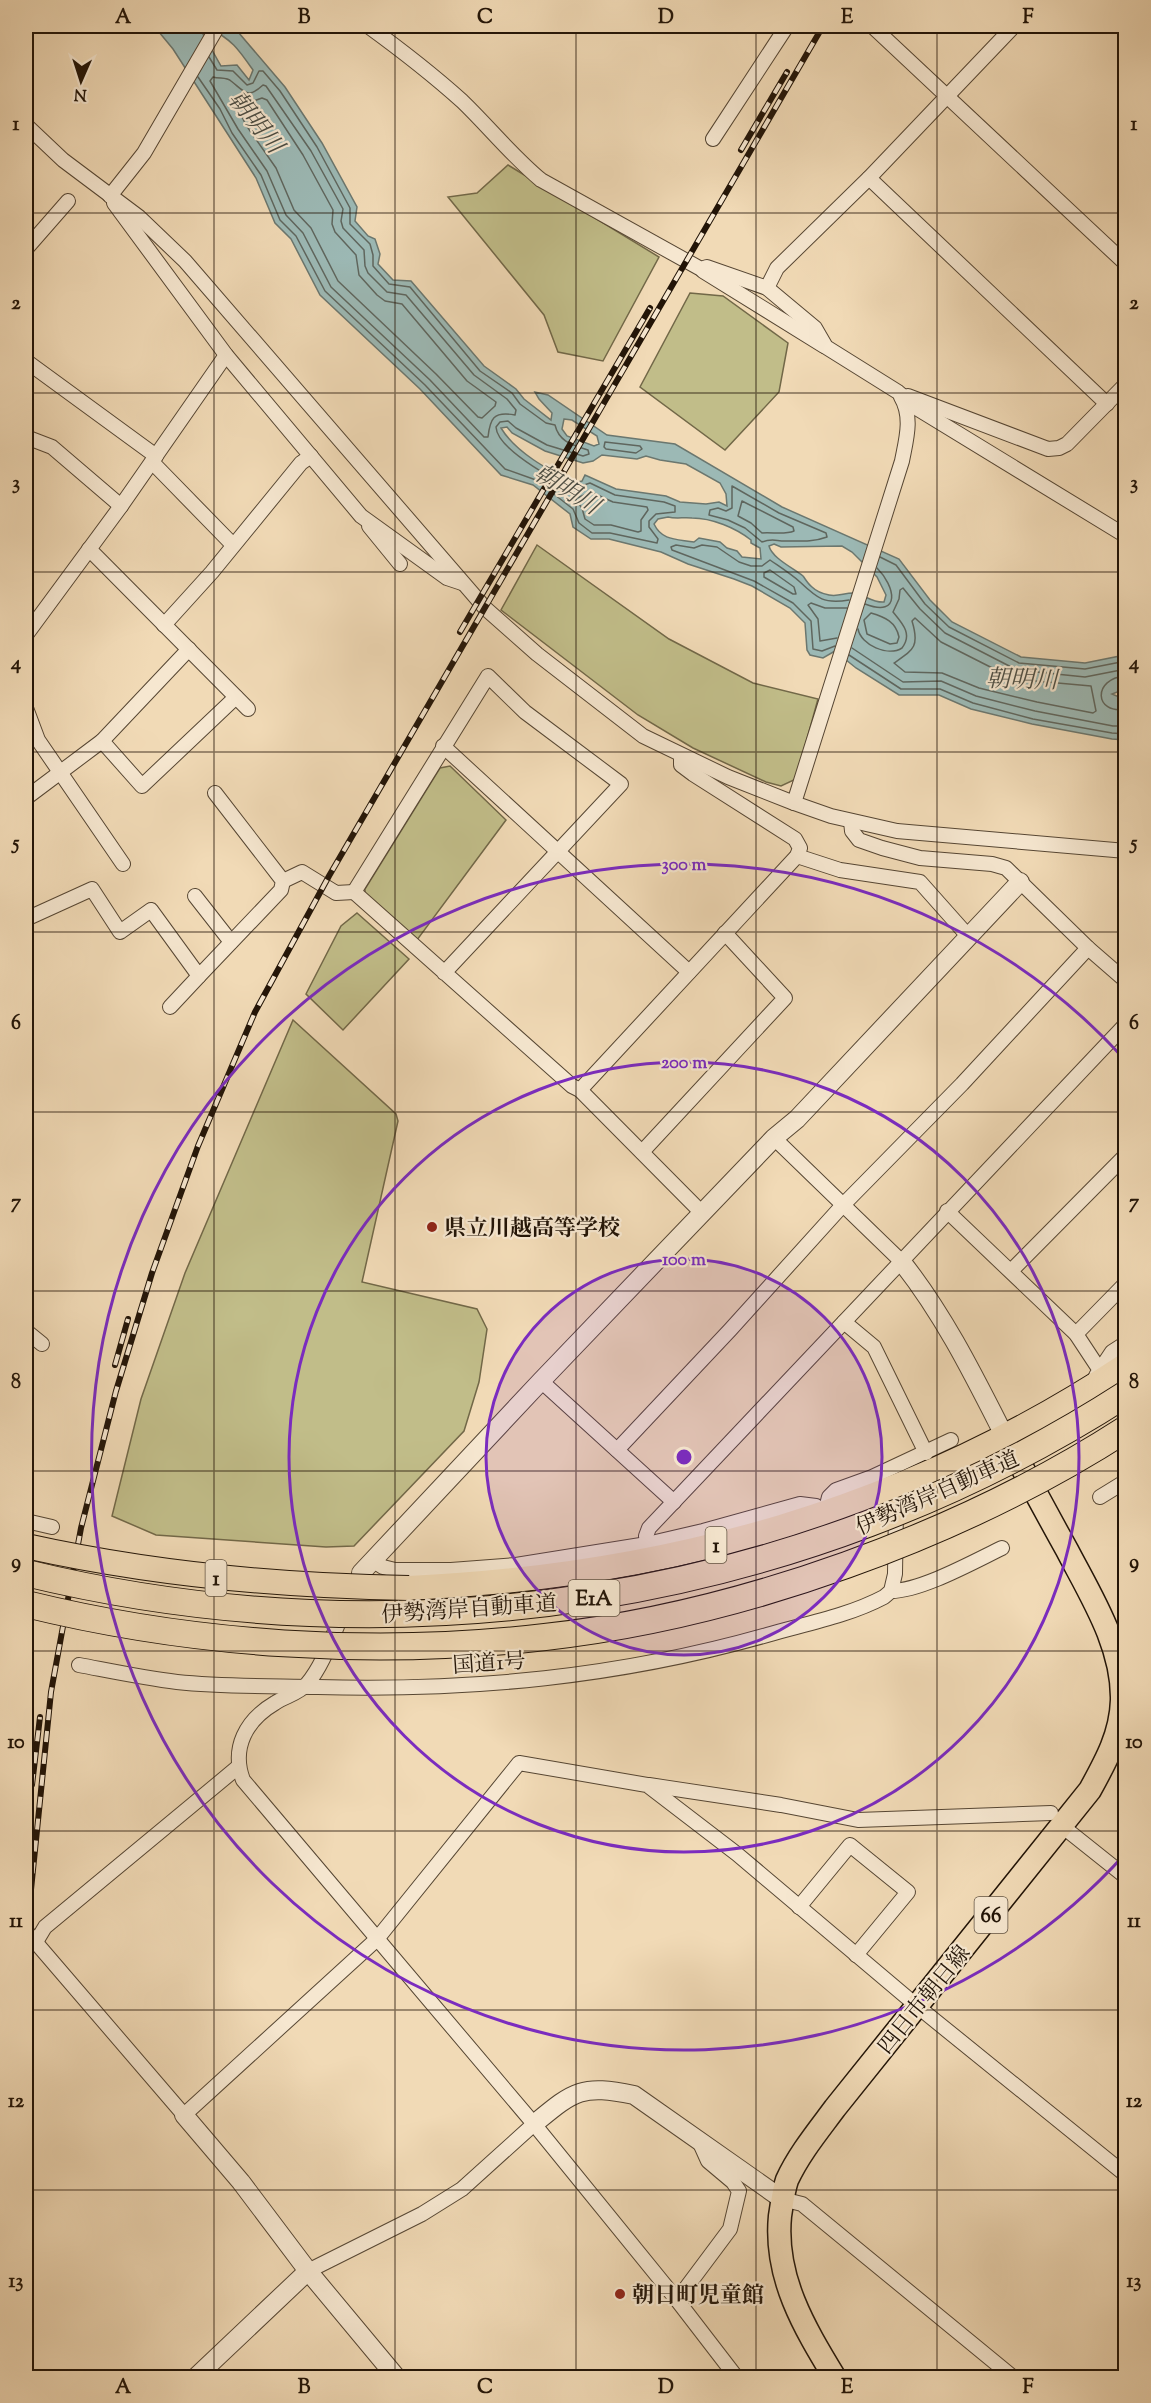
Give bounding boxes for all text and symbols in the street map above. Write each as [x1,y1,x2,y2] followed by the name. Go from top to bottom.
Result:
[115,4,132,33] text: A
[298,4,311,33] text: B
[477,4,493,33] text: C
[658,4,674,33] text: D
[841,4,854,33] text: E
[1022,4,1034,33] text: F
[51,51,111,111] north arrow
[73,82,87,105] text: N
[219,85,292,164] water label: 朝明川
[13,111,20,140] text: 1
[1131,111,1138,140] text: 1
[11,290,21,319] text: 2
[1129,290,1139,319] text: 2
[526,457,608,526] water label: 朝明川
[12,470,20,499] text: 3
[1130,470,1138,499] text: 3
[10,650,21,679] text: 4
[1128,650,1139,679] text: 4
[986,663,1061,699] water label: 朝明川
[11,830,20,859] text: 5
[1129,830,1138,859] text: 5
[662,853,707,879] text: 300 m
[11,1010,21,1039] text: 6
[1129,1010,1139,1039] text: 6
[661,1051,707,1077] text: 200 m
[11,1189,22,1218] text: 7
[1129,1189,1140,1218] text: 7
[444,1214,620,1246] place label: 県立川越高等学校
[425,1220,439,1234] marker: 県立川越高等学校
[662,1248,706,1274] text: 100 m
[11,1369,21,1398] text: 8
[1129,1369,1139,1398] text: 8
[851,1444,1025,1545] street label: 伊勢湾岸自動車道
[674,1447,694,1467] centre of rings
[706,1527,726,1563] road number: 1
[11,1549,21,1578] text: 9
[1129,1549,1139,1578] text: 9
[206,1560,226,1596] road number: 1
[568,1580,620,1616] road number: E1A
[380,1589,558,1633] street label: 伊勢湾岸自動車道
[451,1646,527,1684] street label: 国道1号
[7,1729,25,1758] text: 10
[1125,1729,1143,1758] text: 10
[974,1897,1008,1933] road number: 66
[9,1908,23,1937] text: 11
[1127,1908,1141,1937] text: 11
[871,1940,979,2062] street label: 四日市朝日線
[8,2088,25,2117] text: 12
[1126,2088,1143,2117] text: 12
[9,2268,23,2297] text: 13
[1127,2268,1141,2297] text: 13
[632,2281,764,2313] place label: 朝日町児童館
[613,2287,627,2301] marker: 朝日町児童館
[115,2374,132,2403] text: A
[298,2374,311,2403] text: B
[477,2374,493,2403] text: C
[658,2374,674,2403] text: D
[841,2374,854,2403] text: E
[1022,2374,1034,2403] text: F

